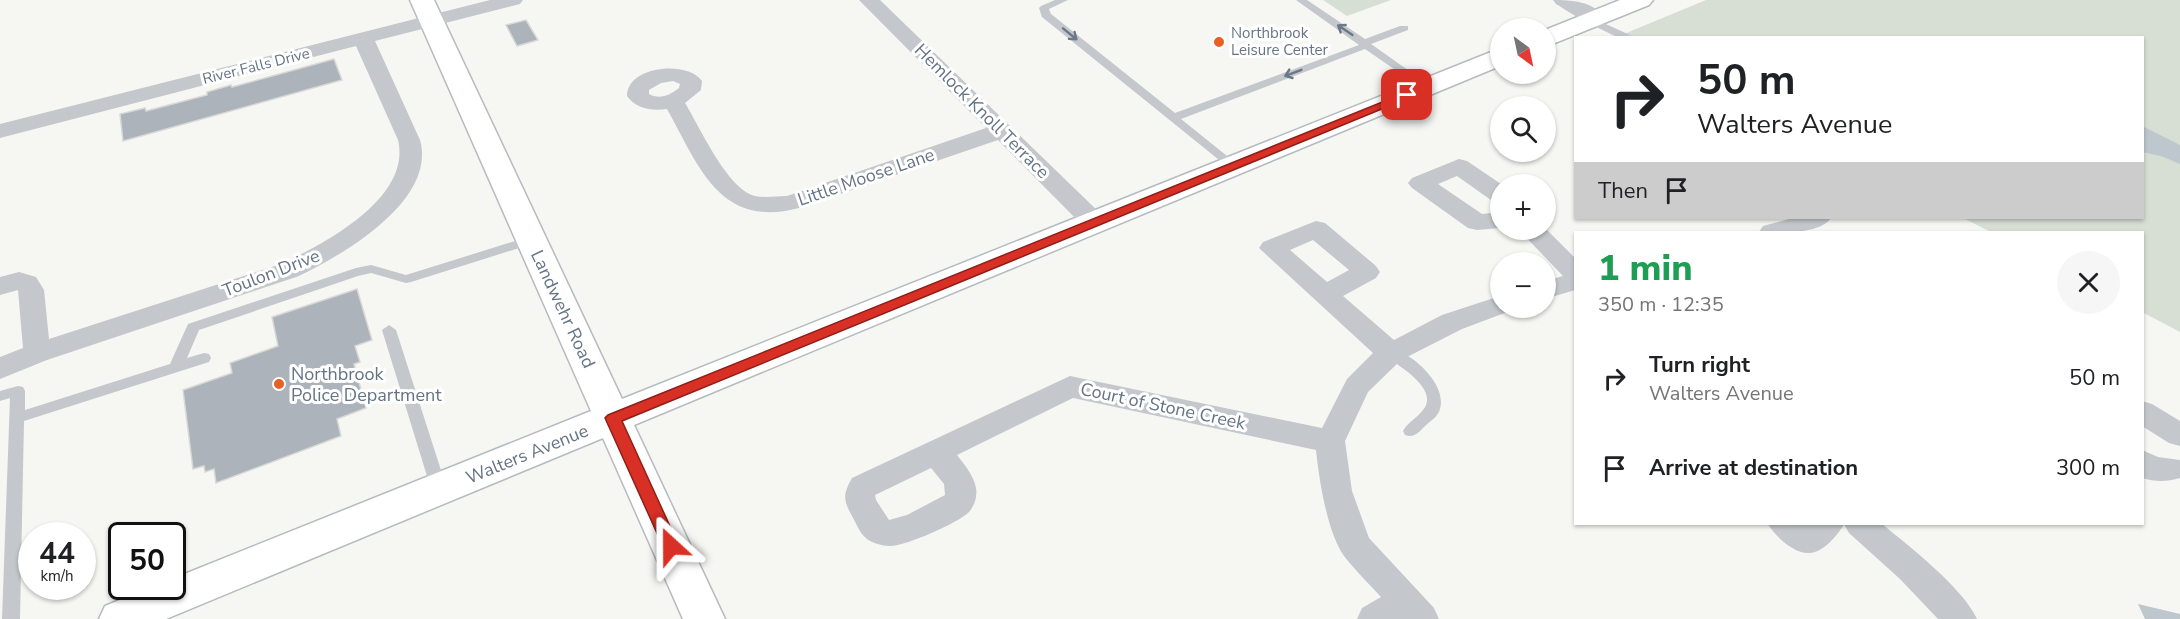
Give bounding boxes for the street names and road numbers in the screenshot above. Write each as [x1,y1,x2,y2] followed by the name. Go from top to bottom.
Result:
[909,38,1055,184] street label: Hemlock Knoll Terrace
[200,43,312,89] street label: River Falls Drive
[794,142,938,212] street label: Little Moose Lane
[219,243,323,303] street label: Toulon Drive
[525,246,601,372] street label: Landwehr Road
[1078,377,1249,435] street label: Court of Stone Creek
[462,418,592,490] street label: Walters Avenue

